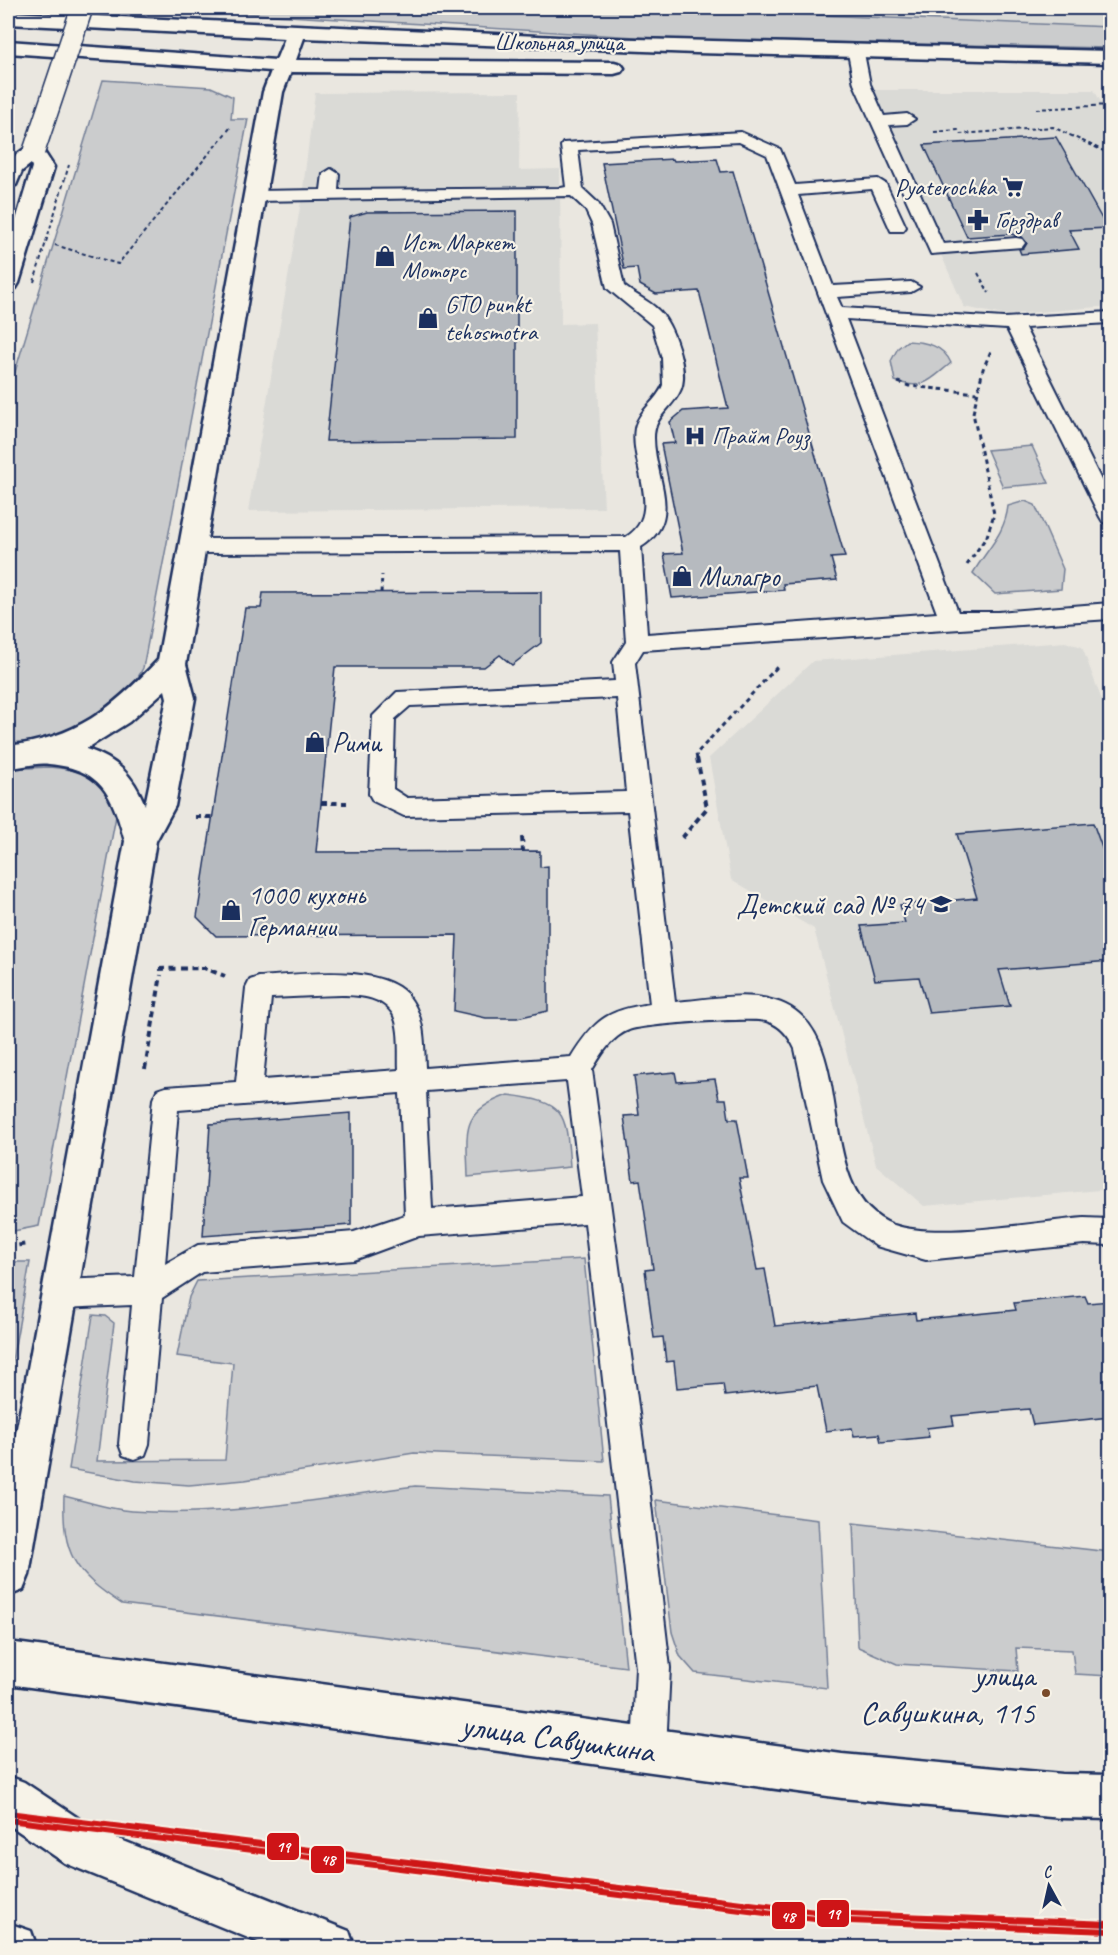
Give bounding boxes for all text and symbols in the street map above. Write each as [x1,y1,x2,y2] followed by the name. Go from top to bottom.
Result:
[494,27,626,57] street label: Школьная улица
[895,172,998,202] place label: Pyaterochka
[1001,175,1025,199] supermarket icon: Pyaterochka
[995,205,1062,235] place label: Горздрав
[966,208,990,232] pharmacy icon: Горздрав
[402,227,516,285] place label: Ист Маркет Моторс
[373,244,397,268] shop icon: Ист Маркет Моторс
[445,289,539,347] place label: GTO punkt tehosmotra
[416,306,440,330] shop icon: GTO punkt tehosmotra
[712,421,811,451] place label: Прайм Роуз
[683,424,707,448] hospital icon: Прайм Роуз
[699,559,782,594] place label: Милагро
[670,564,694,588] shop icon: Милагро
[332,725,383,760] place label: Рими
[303,730,327,754] shop icon: Рими
[248,877,367,944] place label: 1000 кухонь Германии
[737,887,926,922] place label: Детский сад № 74
[929,892,953,916] school or university icon: Детский сад № 74
[219,898,243,922] shop icon: 1000 кухонь Германии
[860,1655,1038,1733] place label: улица Савушкина, 115
[1040,1687,1052,1699] marker: улица Савушкина, 115
[457,1703,660,1773] street label: улица Савушкина
[266,1832,300,1861] line badge: 19
[276,1837,292,1857] text: 19
[310,1845,345,1874] line badge: 48
[321,1850,337,1870] text: 48
[1019,1856,1079,1916] north arrow
[1042,1861,1054,1883] text: С
[816,1899,850,1928] line badge: 19
[771,1901,806,1930] line badge: 48
[826,1904,842,1924] text: 19
[781,1907,797,1927] text: 48

